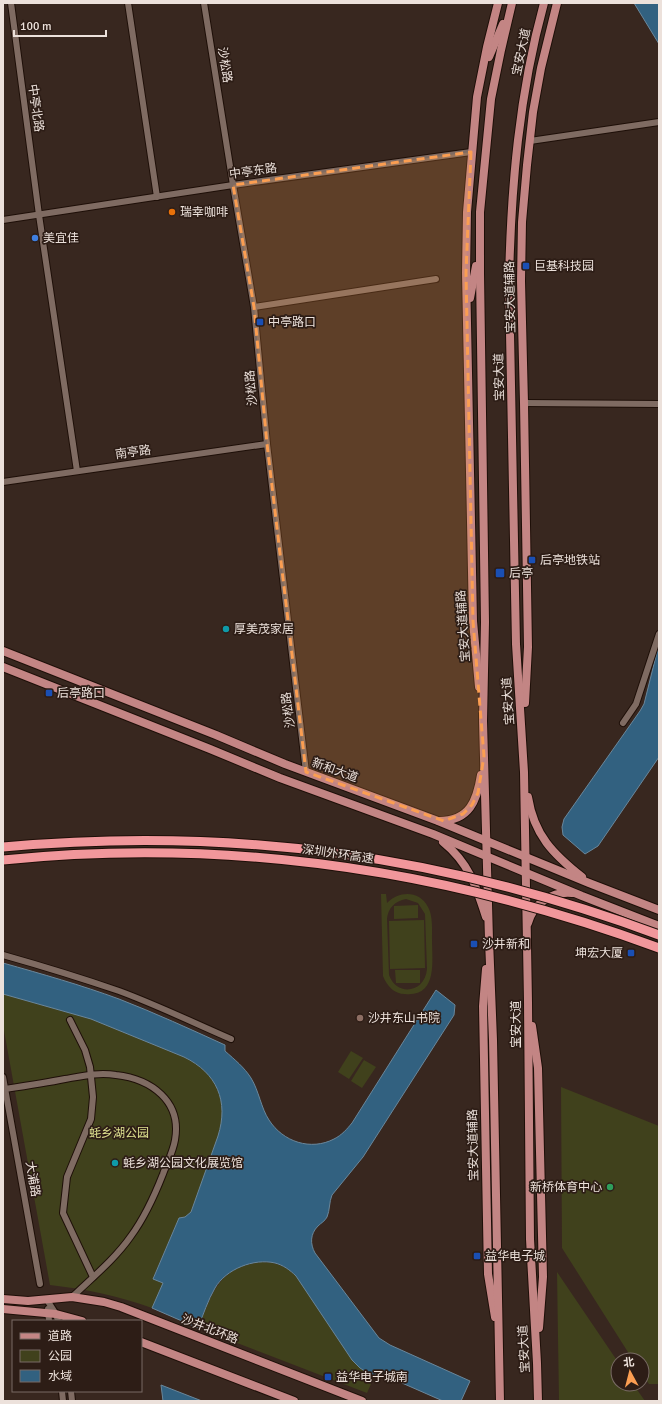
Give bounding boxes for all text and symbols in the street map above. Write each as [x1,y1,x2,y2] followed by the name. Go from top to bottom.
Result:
[14,12,106,38] scale bar
[20,19,52,34] text: 100 m
[509,27,534,77] street label: 宝安大道
[214,46,235,84] street label: 沙松路
[25,83,46,133] street label: 中亭北路
[228,161,278,182] street label: 中亭东路
[180,205,228,220] place label: 瑞幸咖啡
[167,207,177,217] marker: 瑞幸咖啡
[43,231,79,246] place label: 美宜佳
[30,233,40,243] marker: 美宜佳
[534,259,594,274] place label: 巨基科技园
[502,261,519,333] street label: 宝安大道辅路
[521,261,531,271] marker: 巨基科技园
[268,315,316,330] place label: 中亭路口
[255,317,265,327] marker: 中亭路口
[492,353,507,401] street label: 宝安大道
[242,369,261,407] street label: 沙松路
[114,443,152,462] street label: 南亭路
[540,553,600,568] place label: 后亭地铁站
[527,555,537,565] marker: 后亭地铁站
[509,566,533,581] place label: 后亭
[494,567,506,579] marker: 后亭
[454,590,473,662] street label: 宝安大道辅路
[234,622,294,637] place label: 厚美茂家居
[221,624,231,634] marker: 厚美茂家居
[499,676,518,725] street label: 宝安大道
[57,686,105,701] place label: 后亭路口
[44,688,54,698] marker: 后亭路口
[279,691,298,729] street label: 沙松路
[310,755,360,786] street label: 新和大道
[301,842,375,867] street label: 深圳外环高速
[482,937,530,952] place label: 沙井新和
[469,939,479,949] marker: 沙井新和
[575,946,623,961] place label: 坤宏大厦
[626,948,636,958] marker: 坤宏大厦
[509,1000,524,1048] street label: 宝安大道
[368,1011,440,1026] place label: 沙井东山书院
[355,1013,365,1023] marker: 沙井东山书院
[465,1109,482,1181] street label: 宝安大道辅路
[89,1126,149,1141] park label: 蚝乡湖公园
[123,1156,243,1171] place label: 蚝乡湖公园文化展览馆
[110,1158,120,1168] marker: 蚝乡湖公园文化展览馆
[22,1160,43,1198] street label: 大浦路
[530,1180,602,1195] place label: 新桥体育中心
[605,1182,615,1192] marker: 新桥体育中心
[485,1249,545,1264] place label: 益华电子城
[472,1251,482,1261] marker: 益华电子城
[179,1312,241,1347] street label: 沙井北环路
[12,1320,142,1392] legend
[516,1325,533,1373] street label: 宝安大道
[48,1329,72,1344] text: 道路
[48,1349,72,1364] text: 公园
[610,1352,650,1392] north arrow
[623,1355,635,1370] text: 北
[48,1369,72,1384] text: 水域
[336,1370,408,1385] place label: 益华电子城南
[323,1372,333,1382] marker: 益华电子城南

